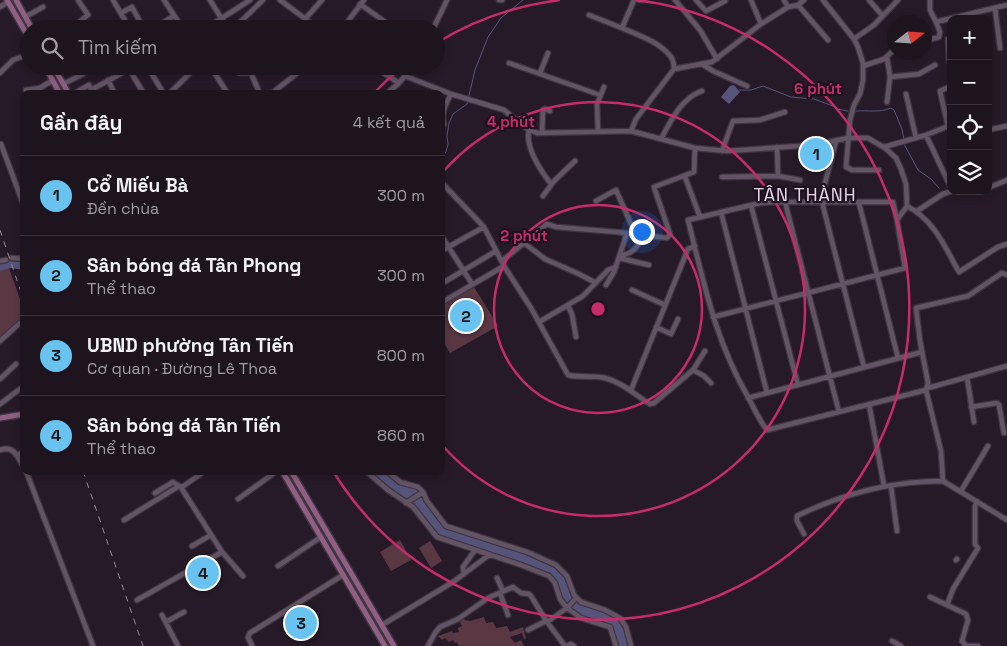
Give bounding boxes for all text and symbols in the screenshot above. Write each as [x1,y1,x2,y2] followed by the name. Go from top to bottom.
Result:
[887,15,932,60] north arrow
[947,15,992,195] map controls
[947,15,992,60] button: +
[20,20,445,75] search box
[38,34,66,62] icon: search
[78,35,157,60] text: Tìm kiếm
[947,60,992,105] button: −
[794,79,842,98] text: 6 phút
[947,105,992,150] button: locate
[40,109,123,136] text: Gần đây
[353,112,425,133] text: 4 kết quả
[487,112,535,131] text: 4 phút
[800,135,832,173] pin: 1
[947,150,992,195] button: layers
[87,173,189,198] text: Cổ Miếu Bà
[753,183,857,206] district label: TÂN THÀNH
[52,185,60,206] text: 1
[377,185,425,206] text: 300 m
[87,198,159,219] text: Đền chùa
[629,219,655,245] your location
[500,226,548,245] text: 2 phút
[87,253,301,278] text: Sân bóng đá Tân Phong
[51,265,61,286] text: 2
[377,265,425,286] text: 300 m
[87,278,156,299] text: Thể thao
[450,297,482,335] pin: 2
[589,300,607,318] centre of rings
[87,333,294,358] text: UBND phường Tân Tiến
[51,345,61,366] text: 3
[377,345,425,366] text: 800 m
[87,358,277,379] text: Cơ quan · Đường Lê Thoa
[87,413,281,438] text: Sân bóng đá Tân Tiến
[51,425,61,446] text: 4
[377,425,425,446] text: 860 m
[87,438,156,459] text: Thể thao
[187,554,219,592] pin: 4
[285,604,317,642] pin: 3

